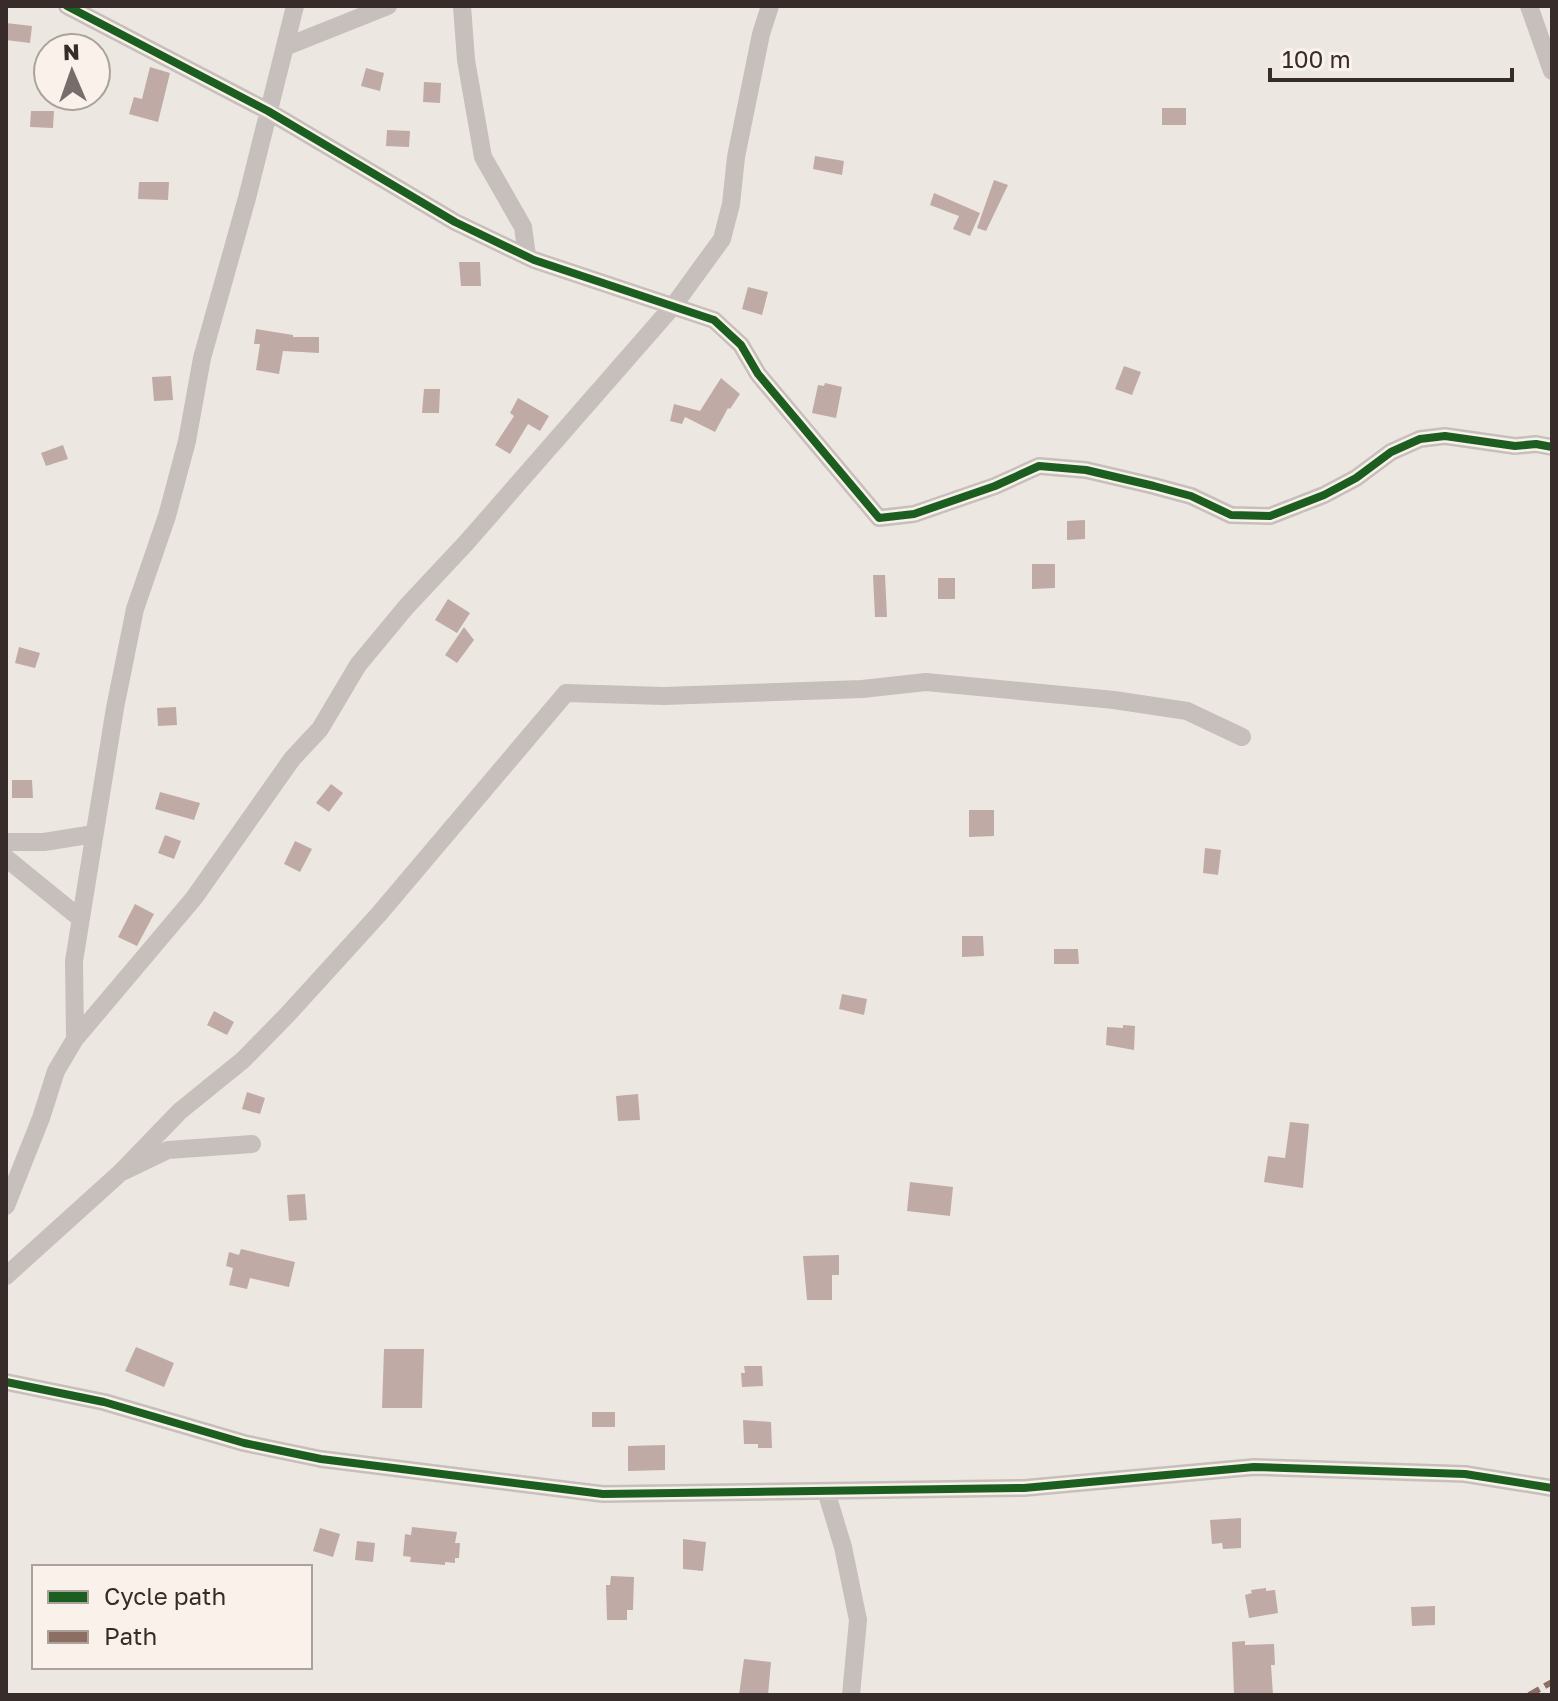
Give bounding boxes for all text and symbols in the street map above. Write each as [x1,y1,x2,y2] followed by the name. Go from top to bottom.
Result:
[32,32,112,112] north arrow
[1270,32,1512,82] scale bar
[62,38,80,65] text: N
[1282,44,1351,73] text: 100 m
[32,1565,312,1669] legend
[104,1581,226,1610] text: Cycle path
[104,1621,157,1650] text: Path

